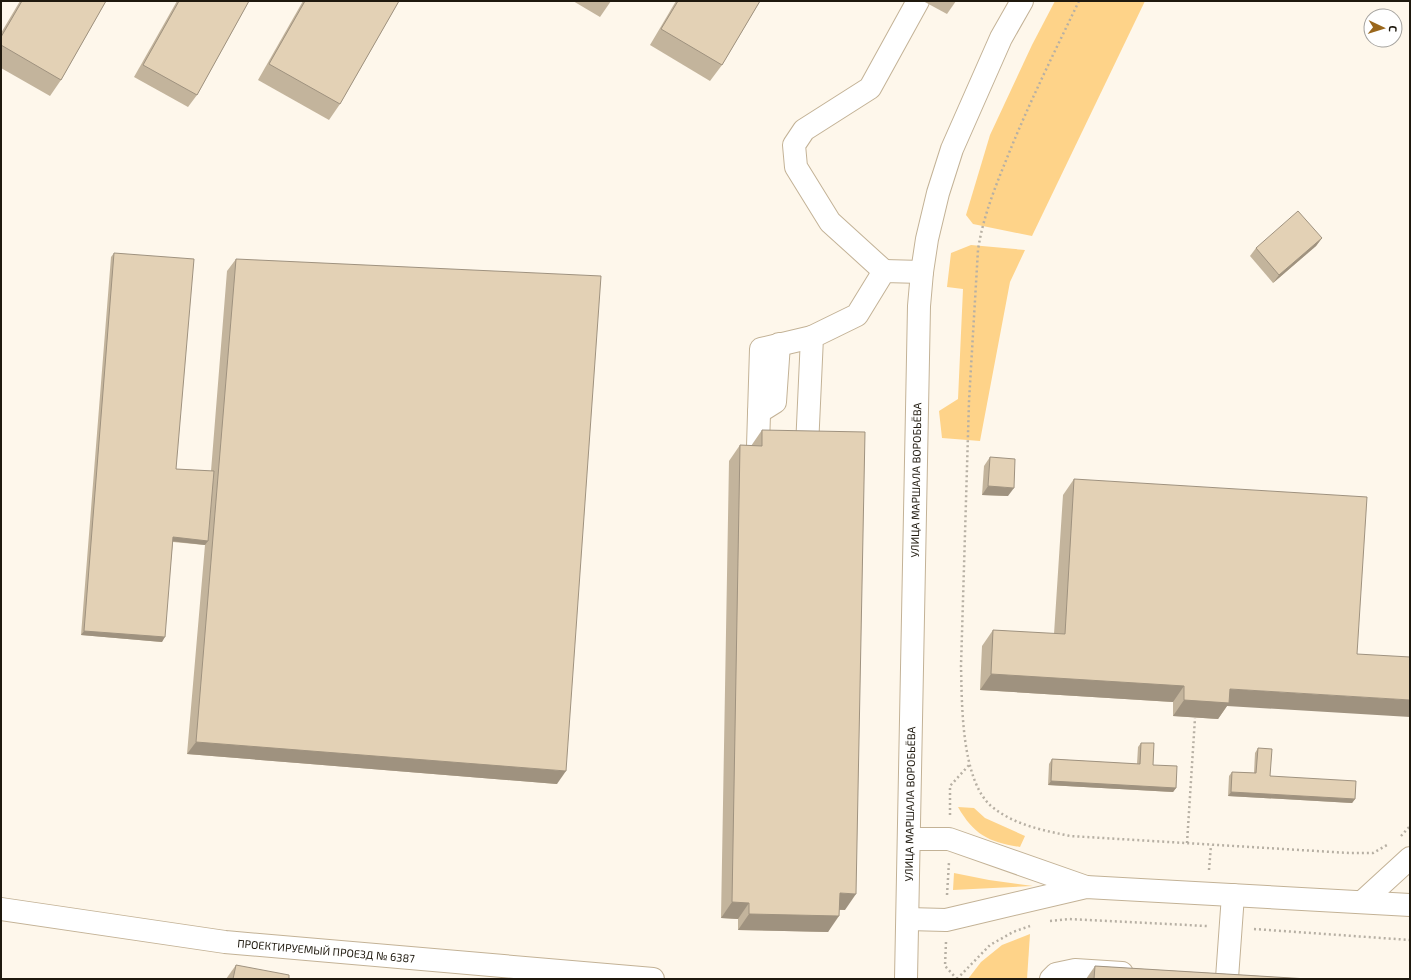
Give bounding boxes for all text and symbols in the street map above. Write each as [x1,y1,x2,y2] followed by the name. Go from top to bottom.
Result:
[1363,8,1403,48] north arrow
[1387,25,1400,33] text: С
[908,402,923,558] street label: УЛИЦА МАРШАЛА ВОРОБЬЁВА
[902,726,917,882] street label: УЛИЦА МАРШАЛА ВОРОБЬЁВА
[237,936,416,965] street label: ПРОЕКТИРУЕМЫЙ ПРОЕЗД № 6387

